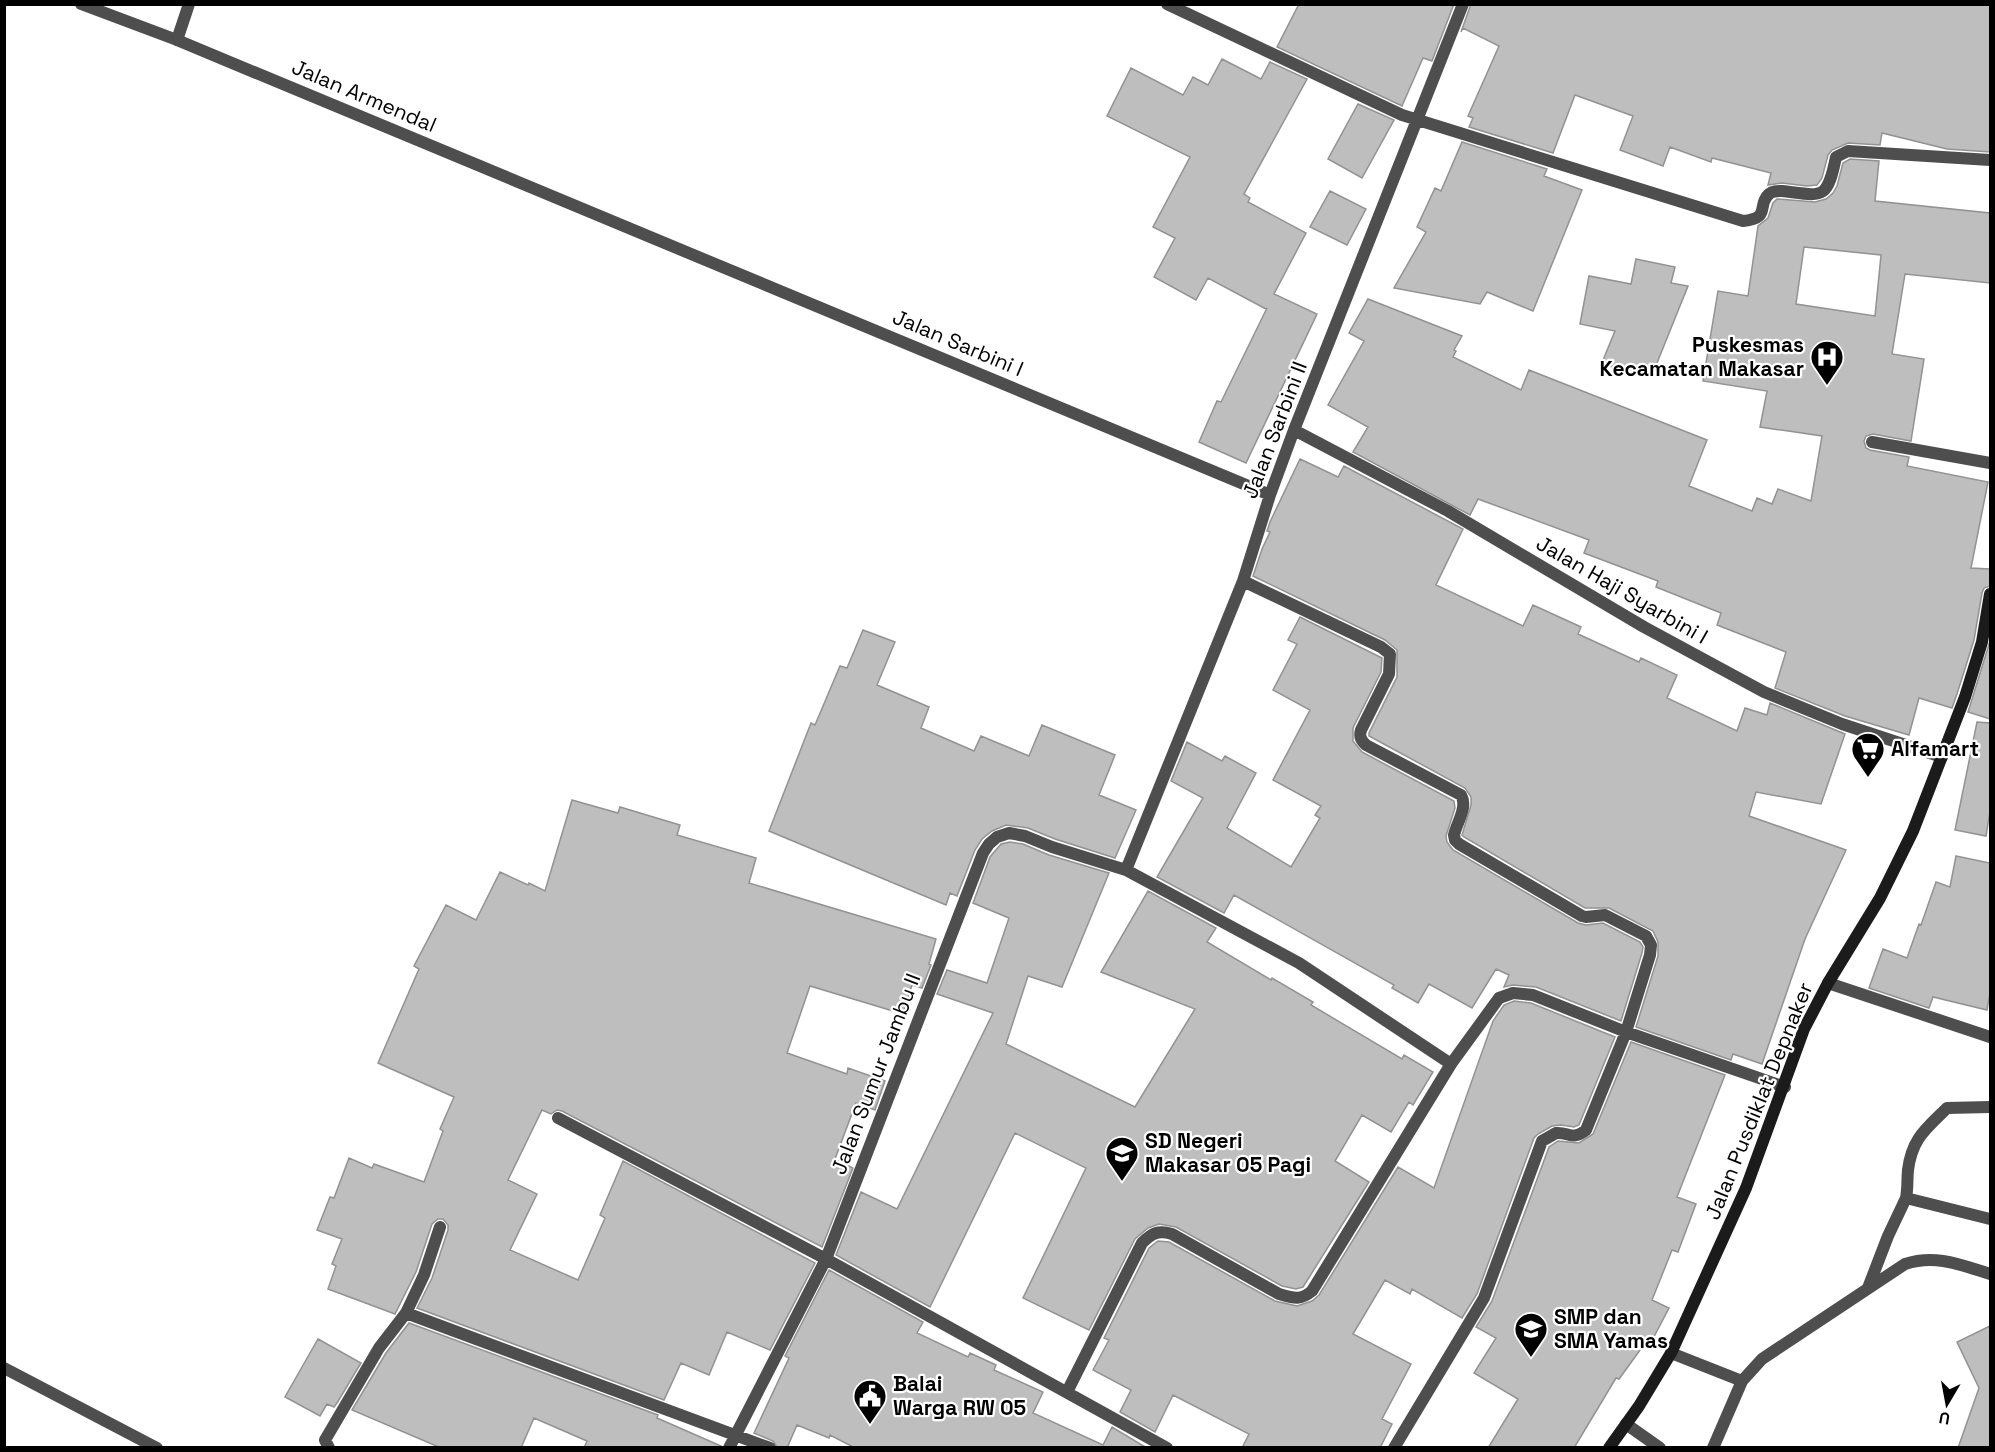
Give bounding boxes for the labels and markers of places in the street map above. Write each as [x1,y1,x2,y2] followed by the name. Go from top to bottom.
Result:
[1600,331,1804,382] place label: Puskesmas Kecamatan Makasar
[1809,339,1845,386] hospital icon: Puskesmas Kecamatan Makasar
[1850,731,1886,778] supermarket icon: Alfamart
[1891,735,1979,762] place label: Alfamart
[1145,1127,1311,1178] place label: SD Negeri Makasar 05 Pagi
[1104,1135,1140,1182] school or university icon: SD Negeri Makasar 05 Pagi
[1554,1303,1668,1354] place label: SMP dan SMA Yamas
[1513,1311,1549,1358] school or university icon: SMP dan SMA Yamas
[893,1370,1026,1421] place label: Balai Warga RW 05
[852,1378,888,1425] public building icon: Balai Warga RW 05

